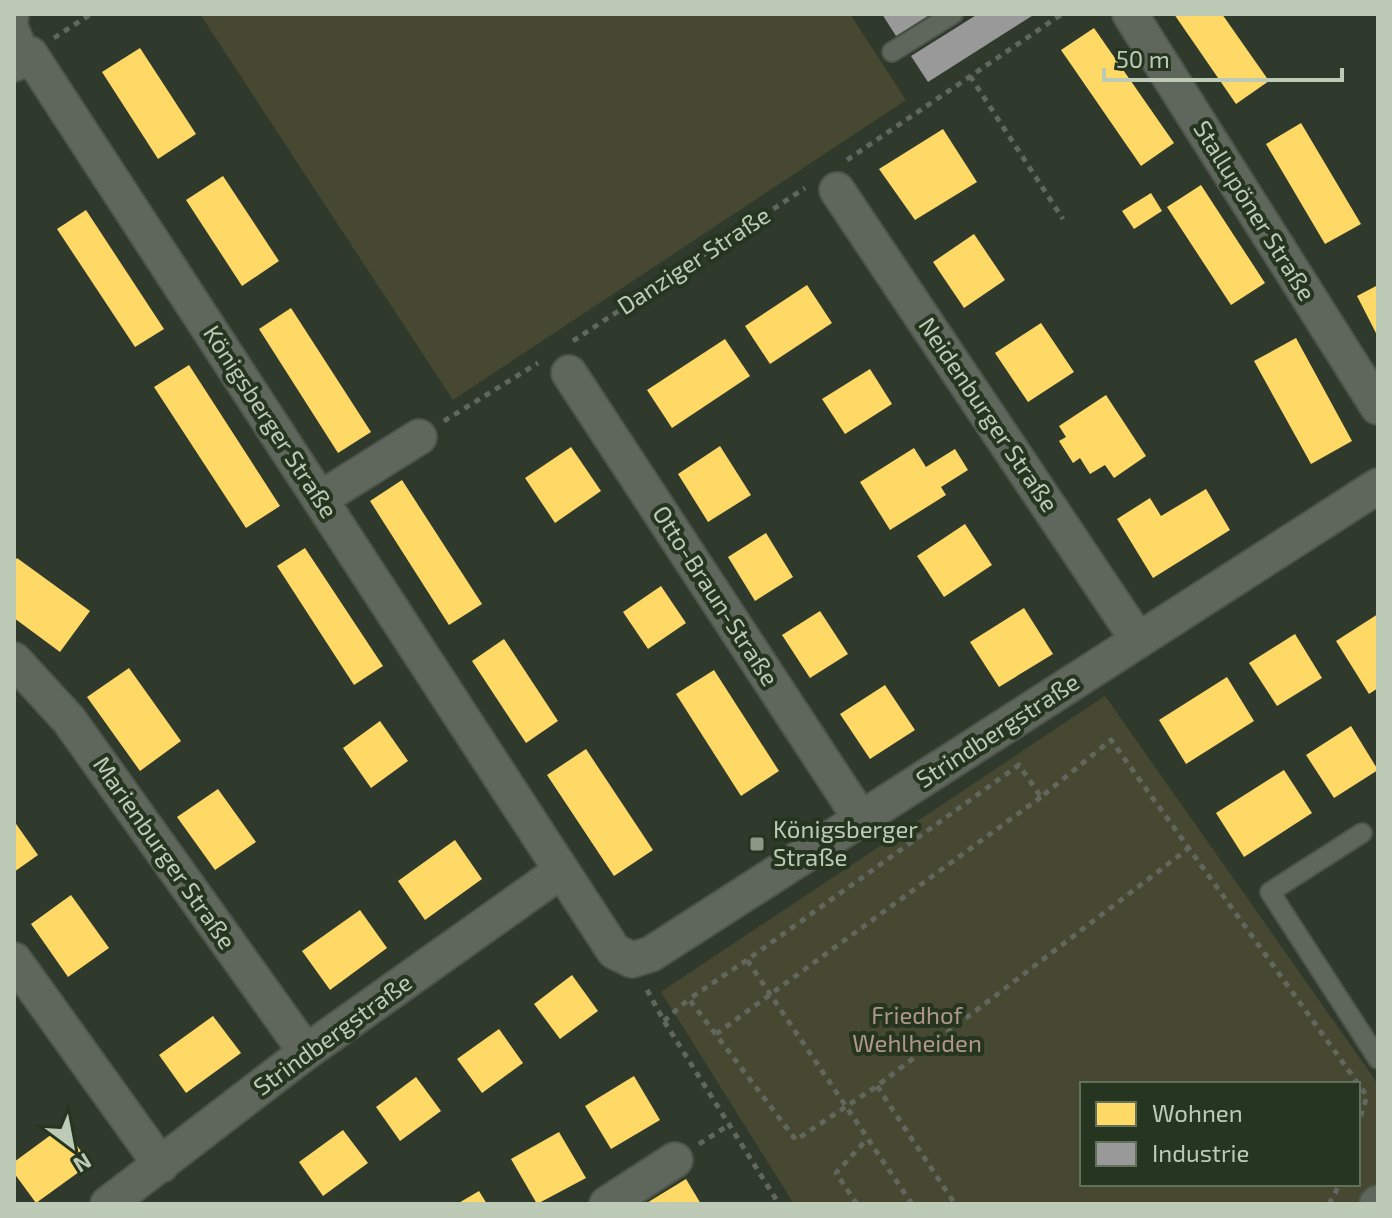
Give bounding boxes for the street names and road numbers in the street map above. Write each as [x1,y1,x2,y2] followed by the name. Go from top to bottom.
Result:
[1188,115,1322,306] street label: Stallupöner Straße
[611,200,775,320] street label: Danziger Straße
[913,311,1065,517] street label: Neidenburger Straße
[198,319,344,523] street label: Königsberger Straße
[647,500,785,691] street label: Otto-Braun-Straße
[910,666,1084,793] street label: Strindbergstraße
[88,750,243,954] street label: Marienburger Straße
[247,967,417,1101] street label: Strindbergstraße

